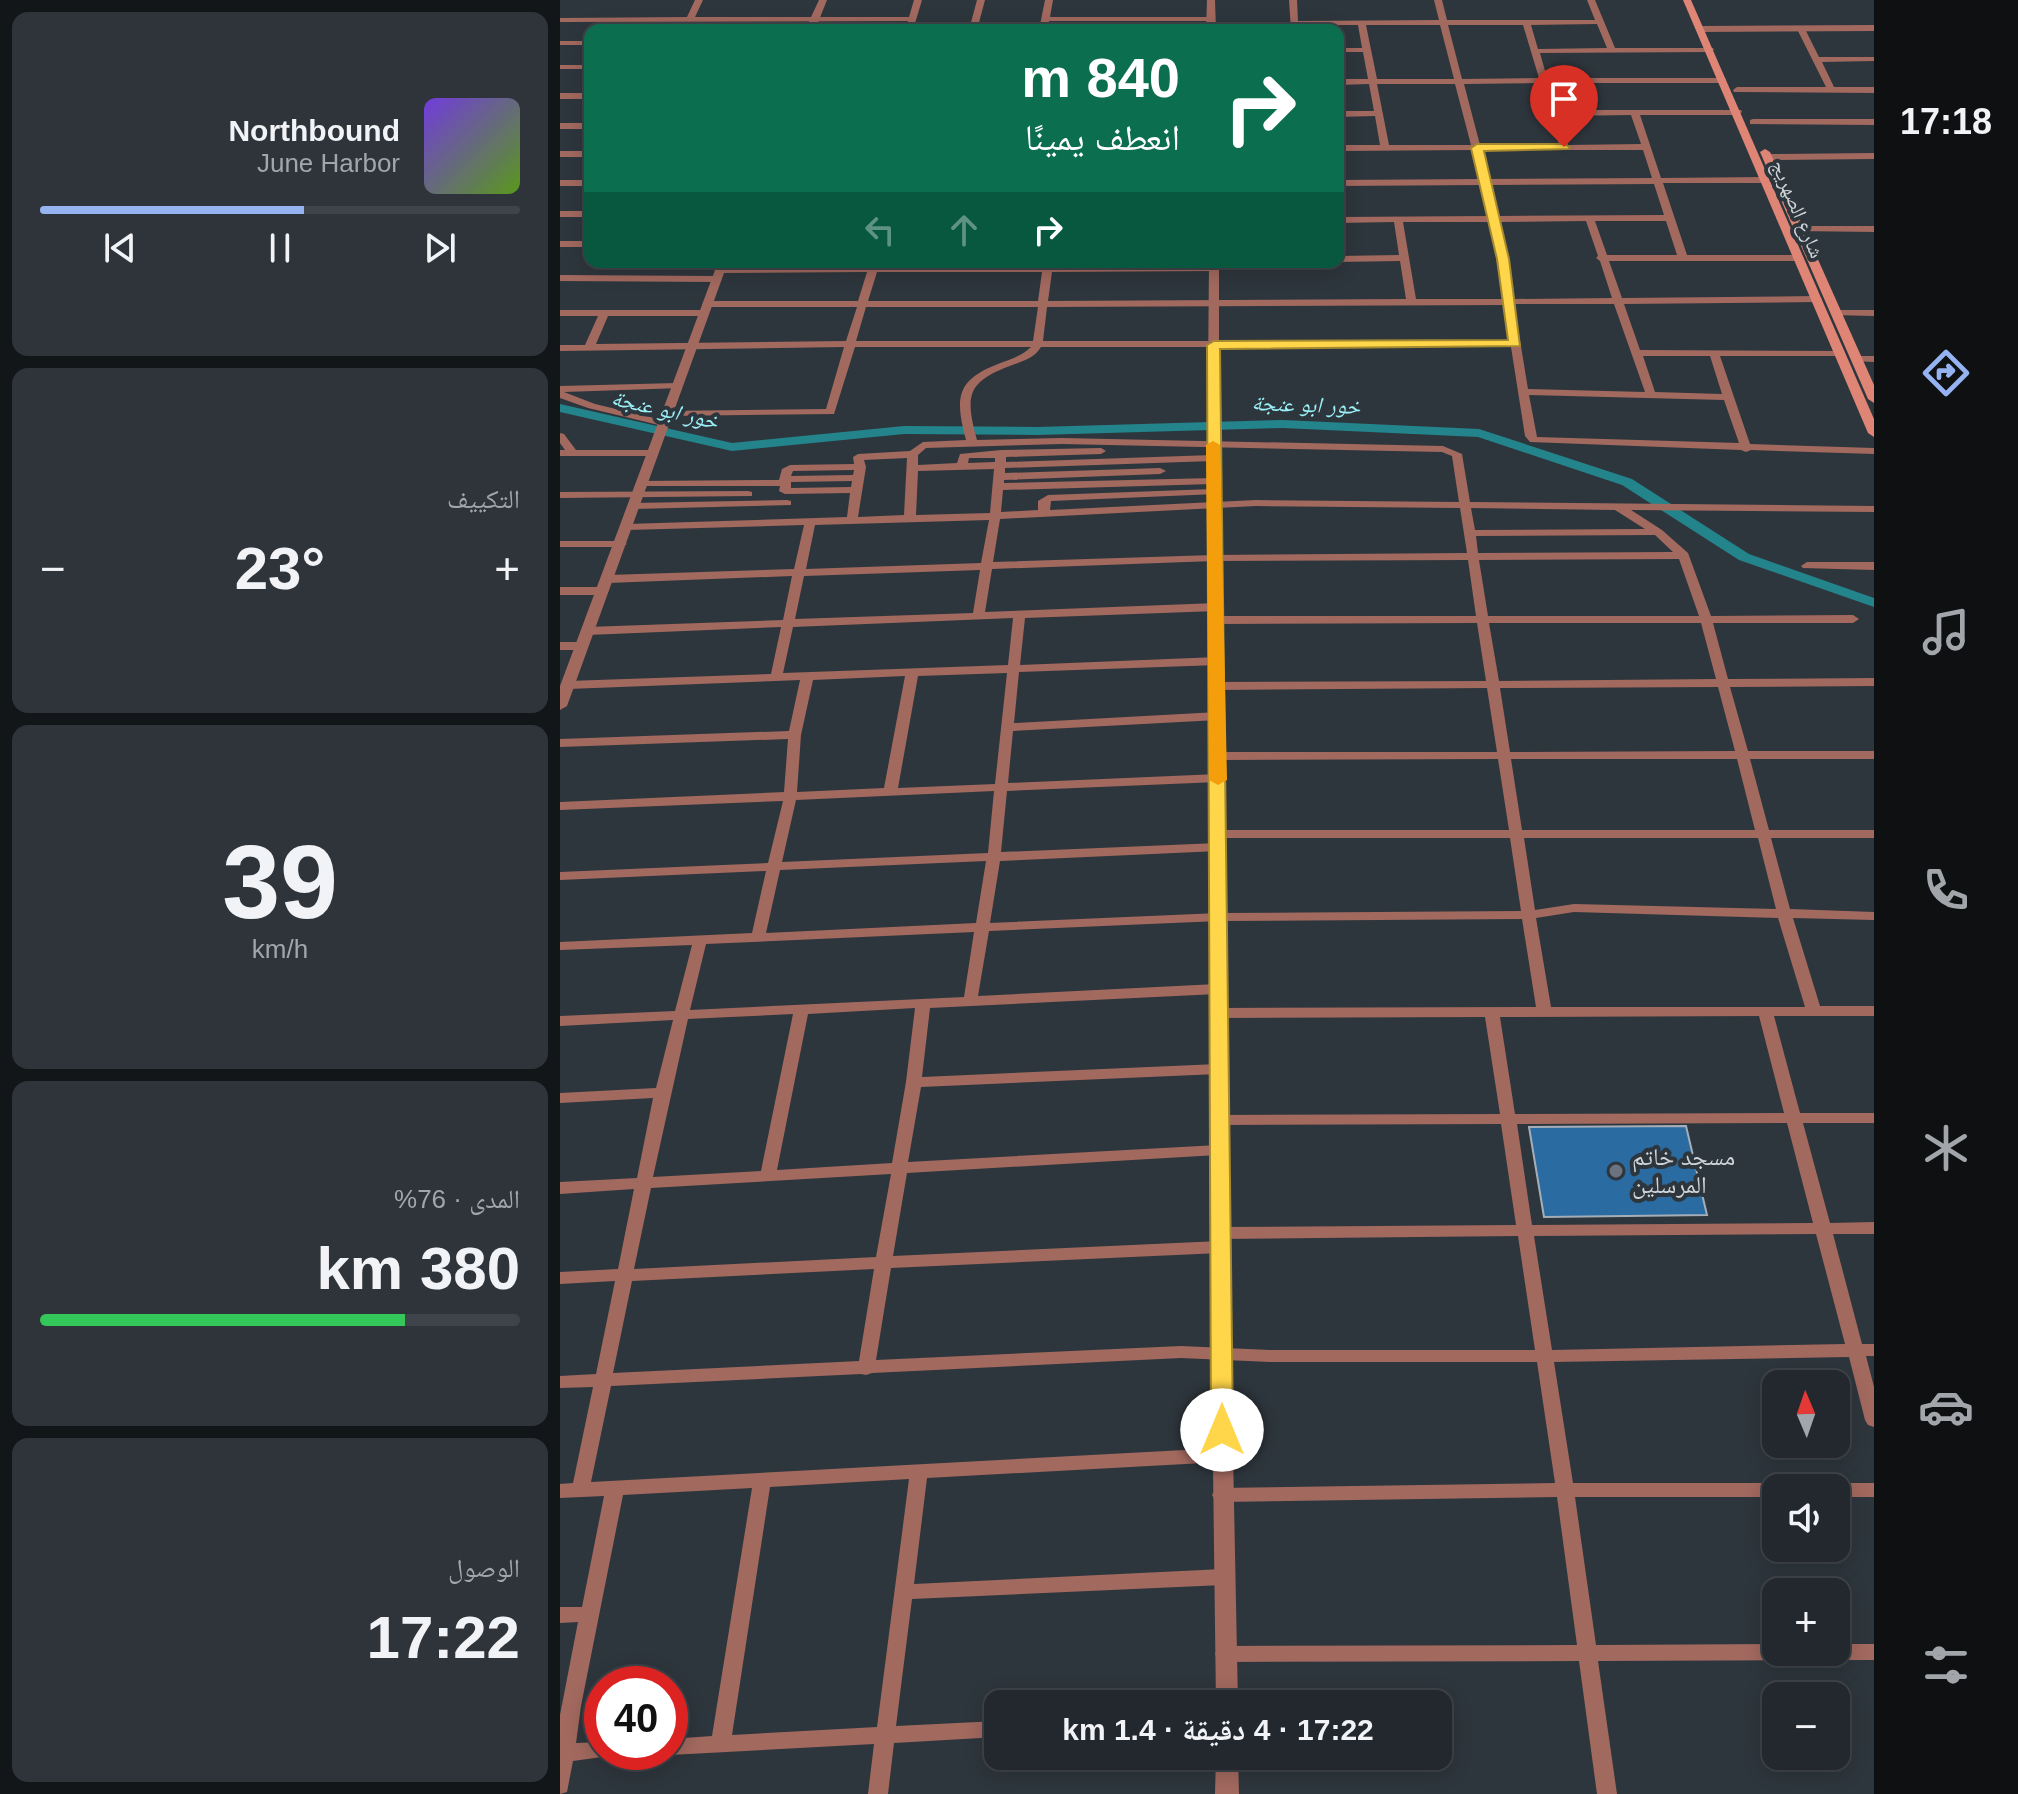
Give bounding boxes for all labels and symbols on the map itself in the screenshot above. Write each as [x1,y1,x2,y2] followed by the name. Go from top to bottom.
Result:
[1530,65,1598,147] pin
[1766,157,1828,262] street label: شارع الصهريج
[609,385,722,434] water label: خور ابو عنجة
[1251,390,1362,419] water label: خور ابو عنجة
[1632,1143,1735,1199] place label: مسجد خاتم المرسلين
[1607,1162,1625,1180] marker: مسجد خاتم المرسلين
[1762,1370,1850,1458] north arrow
[1180,1388,1264,1472] position arrow
[584,1666,688,1770] speed limit sign: 40

